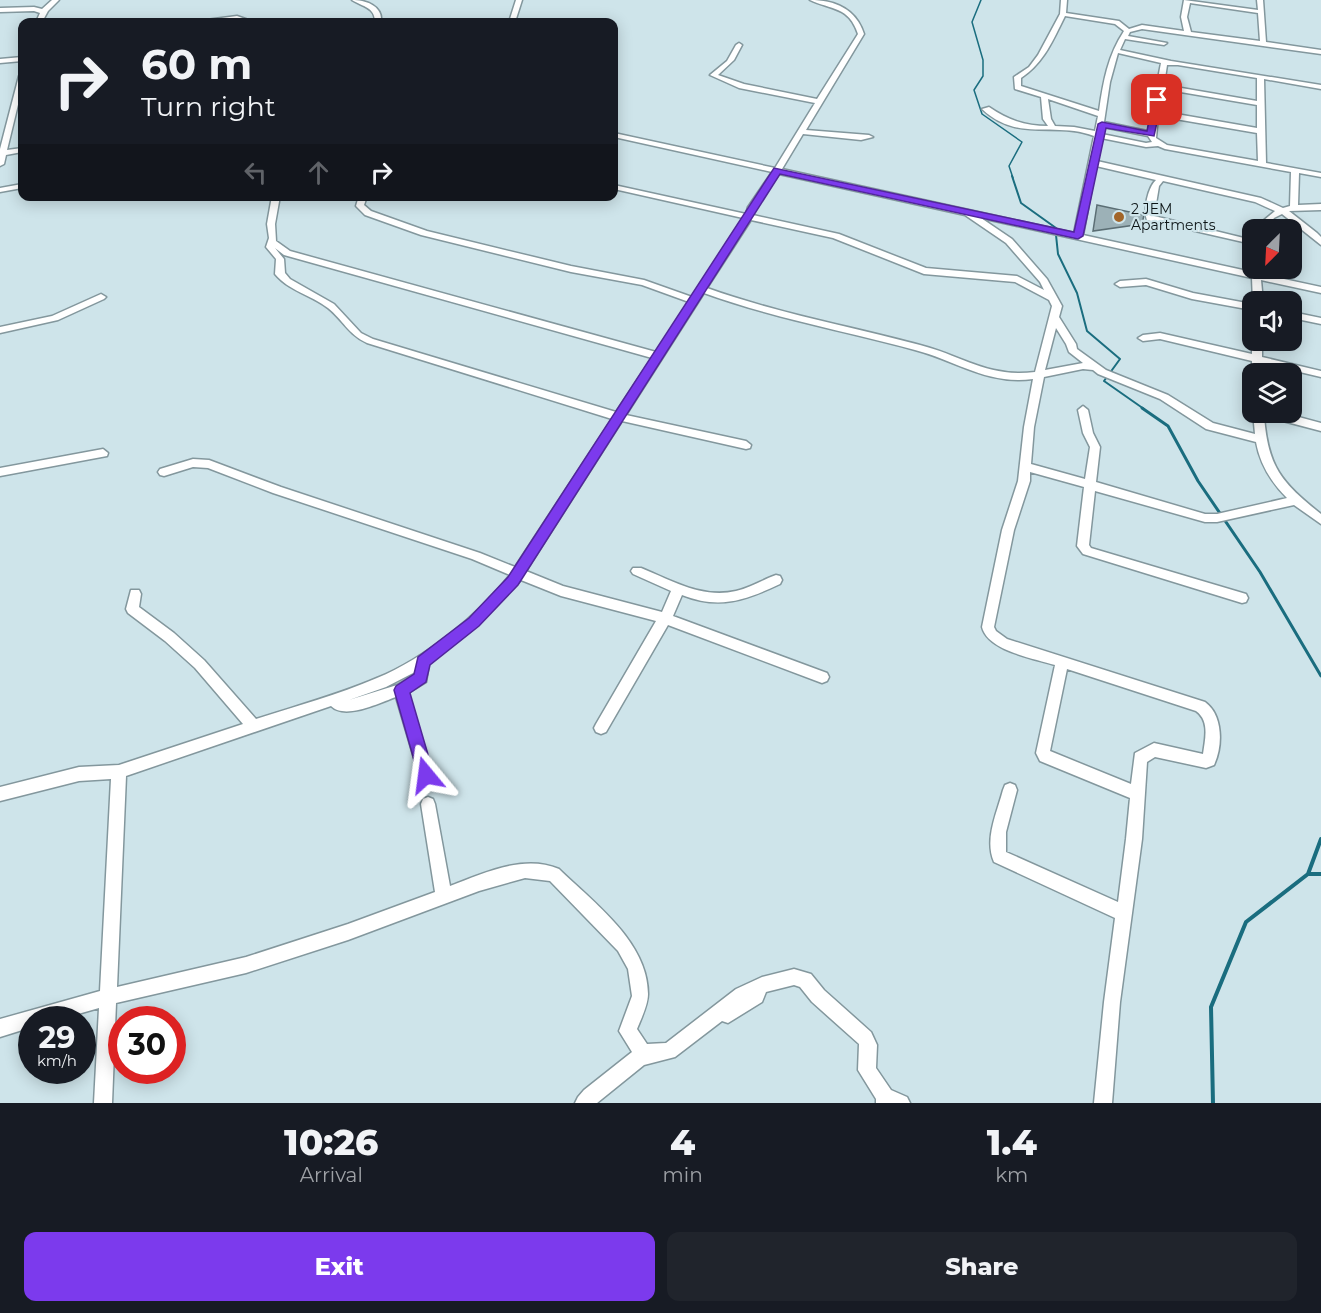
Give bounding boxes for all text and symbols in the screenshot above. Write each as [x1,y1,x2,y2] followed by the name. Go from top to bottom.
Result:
[141,38,252,90] text: 60 m
[42,42,120,120] icon: right
[1131,74,1182,125] pin
[1140,83,1173,116] icon: arrive
[141,90,276,123] text: Turn right
[239,156,272,189] icon: left
[302,156,335,189] icon: ahead
[365,156,398,189] icon: right
[1131,200,1216,234] place label: 2 JEM Apartments
[1112,210,1126,224] marker: 2 JEM Apartments
[1242,219,1302,279] north arrow
[1242,219,1302,423] map controls
[1242,291,1302,351] button: sound
[1242,363,1302,423] button: layers
[394,743,458,807] position arrow
[108,1006,186,1084] speed limit sign: 30
[39,1019,75,1056] text: 29
[37,1051,77,1070] text: km/h
[284,1120,378,1164] text: 10:26
[670,1120,695,1164] text: 4
[987,1120,1037,1164] text: 1.4
[300,1163,363,1187] text: Arrival
[663,1163,703,1187] text: min
[995,1163,1028,1187] text: km
[24,1232,655,1301] button: Exit
[667,1232,1297,1301] button: Share

